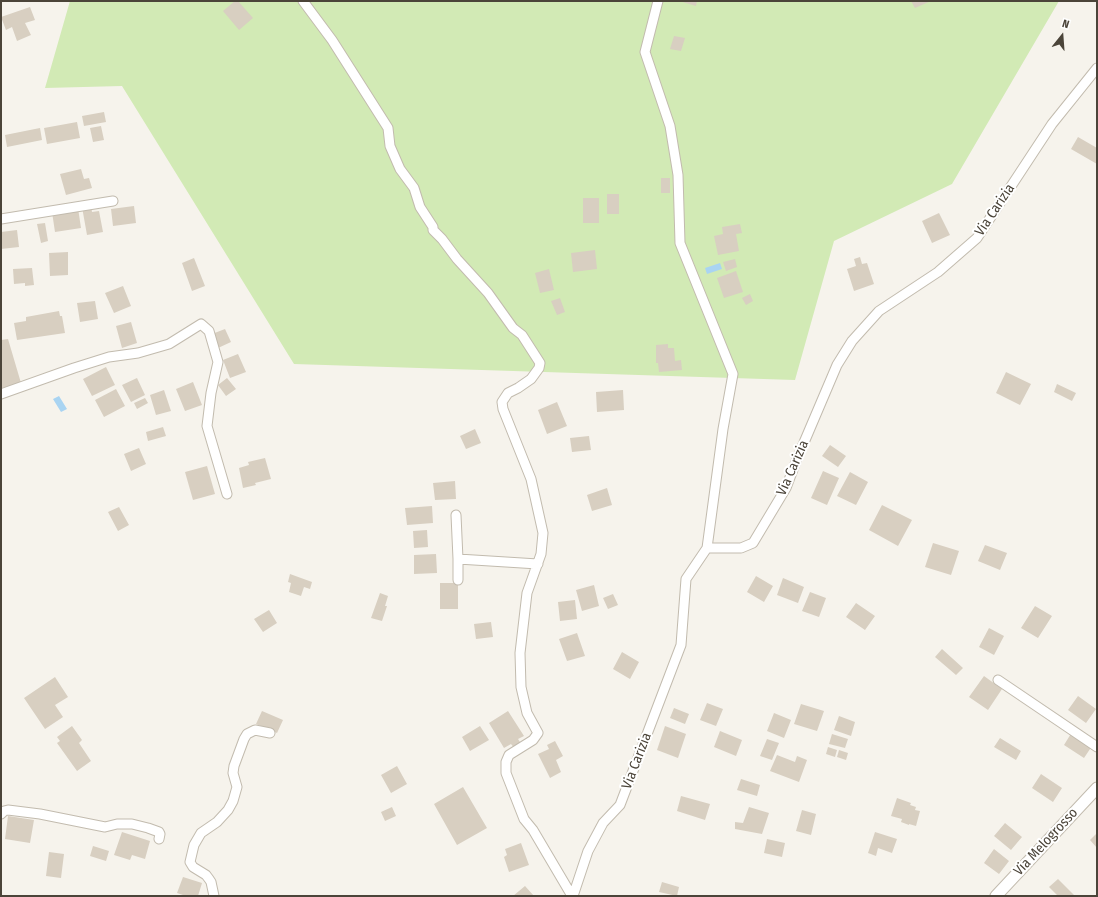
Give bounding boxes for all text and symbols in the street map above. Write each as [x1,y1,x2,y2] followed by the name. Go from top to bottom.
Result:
[1042,16,1082,56] north arrow
[1061,17,1071,31] text: N
[972,181,1018,239] street label: Via Carizia
[773,438,813,498] street label: Via Carizia
[619,730,655,792] street label: Via Carizia
[1010,805,1082,879] street label: Via Melogrosso

